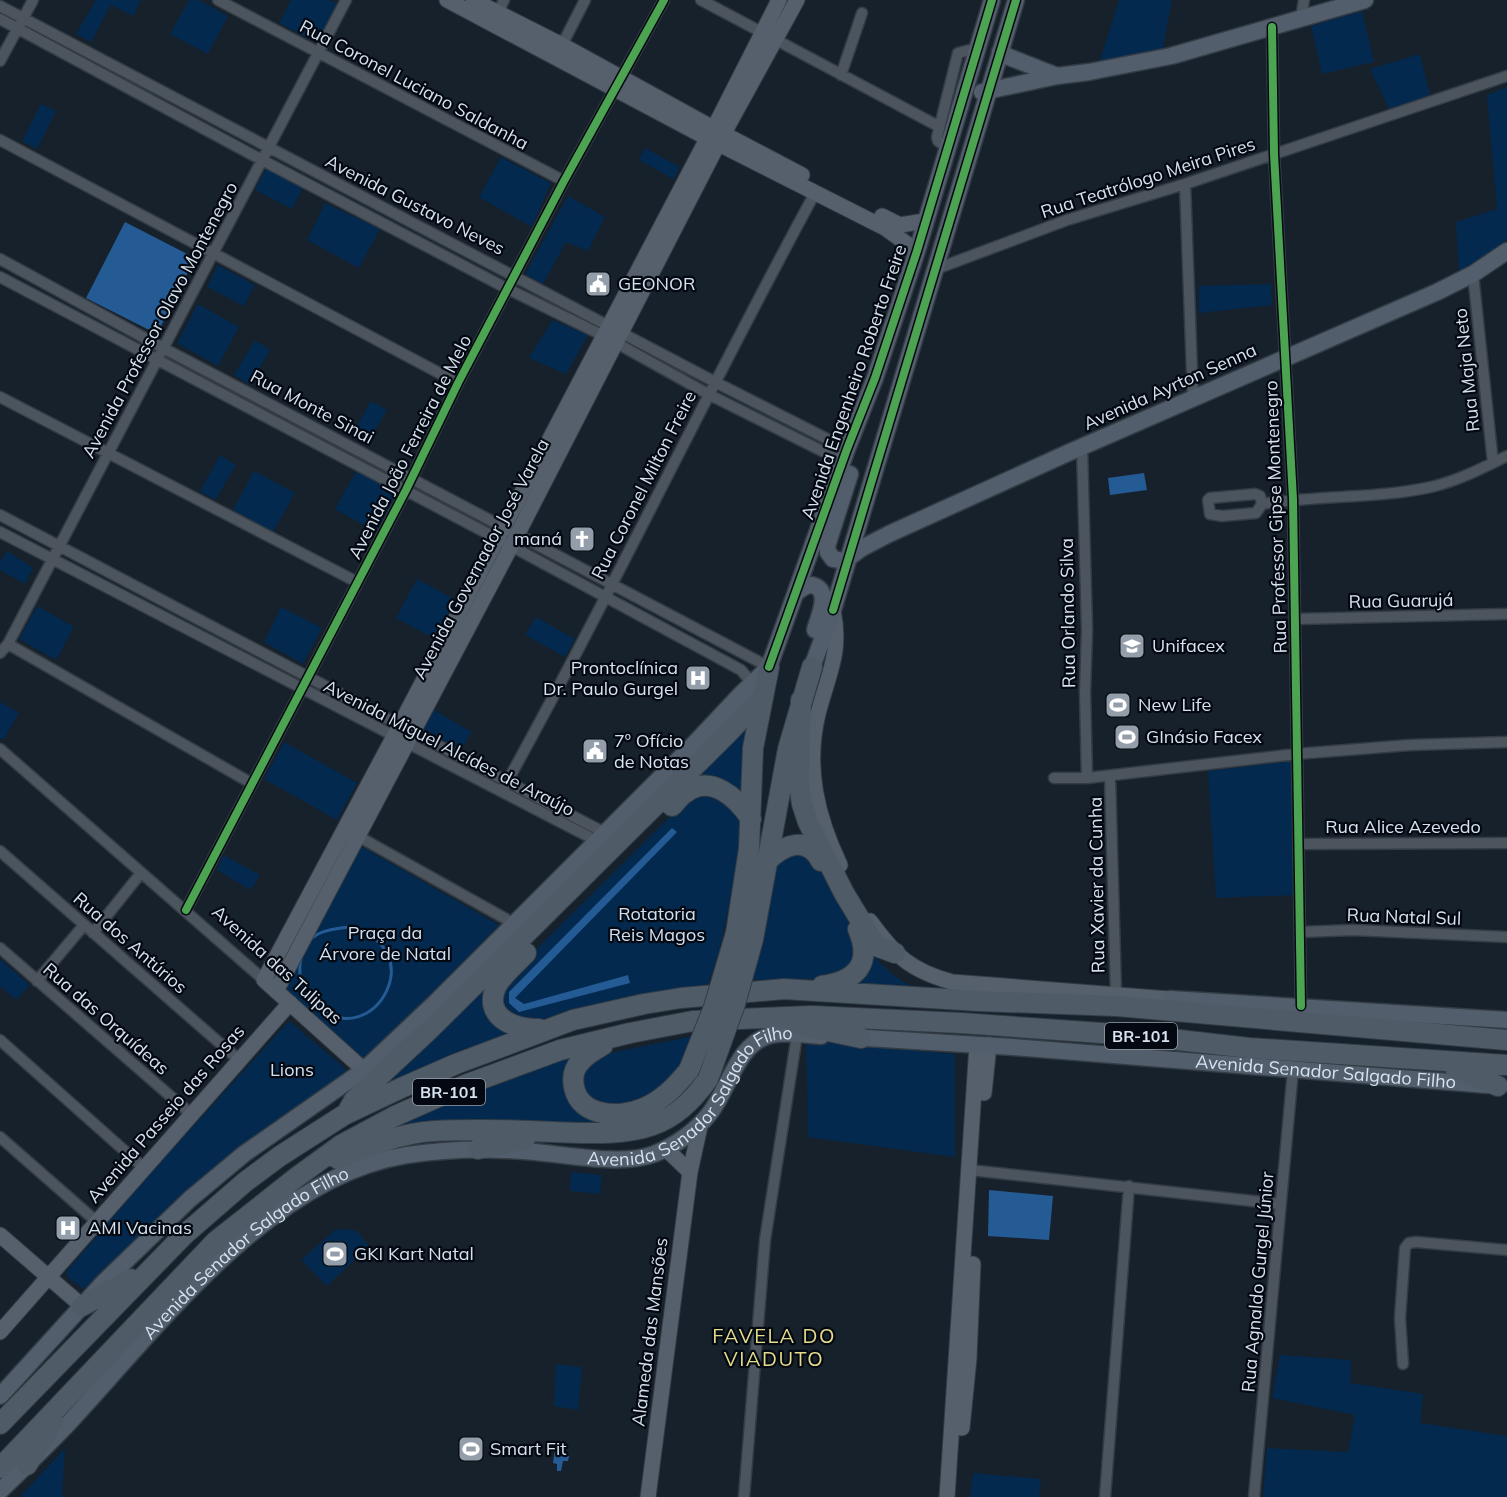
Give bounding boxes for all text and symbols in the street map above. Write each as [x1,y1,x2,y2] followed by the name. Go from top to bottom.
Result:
[296,14,532,155] street label: Rua Coronel Luciano Saldanha
[1038,132,1258,223] street label: Rua Teatrólogo Meira Pires
[322,149,509,260] street label: Avenida Gustavo Neves
[77,178,242,462] street label: Avenida Professor Olavo Montenegro
[796,241,912,522] street label: Avenida Engenheiro Roberto Freire
[583,269,613,299] public building icon: GEONOR
[618,272,695,295] place label: GEONOR
[1449,307,1484,433] street label: Rua Maja Neto
[343,331,476,563] street label: Avenida João Ferreira de Melo
[1080,338,1260,435] street label: Avenida Ayrton Senna
[247,364,378,449] street label: Rua Monte Sinai
[1259,380,1292,654] street label: Rua Professor Gipse Montenegro
[586,387,701,583] street label: Rua Coronel Milton Freire
[407,435,554,683] street label: Avenida Governador José Varela
[567,524,597,554] church icon: maná
[514,527,562,550] place label: maná
[1055,538,1080,688] street label: Rua Orlando Silva
[1348,588,1454,613] street label: Rua Guarujá
[1117,631,1147,661] school or university icon: Unifacex
[1152,634,1225,657] place label: Unifacex
[543,656,678,700] place label: Prontoclínica Dr. Paulo Gurgel
[683,663,713,693] hospital icon: Prontoclínica Dr. Paulo Gurgel
[320,674,579,821] street label: Avenida Miguel Alcídes de Araújo
[1103,690,1133,720] sports icon: New Life
[1138,693,1211,716] place label: New Life
[1112,722,1142,752] sports icon: GInásio Facex
[1146,725,1262,748] place label: GInásio Facex
[614,729,689,773] place label: 7º Ofício de Notas
[580,736,610,766] public building icon: 7º Ofício de Notas
[1083,797,1110,973] street label: Rua Xavier da Cunha
[1325,815,1481,838] street label: Rua Alice Azevedo
[69,887,192,998] street label: Rua dos Antúrios
[207,900,347,1029] street label: Avenida das Tulipas
[609,902,705,946] park label: Rotatoria Reis Magos
[1346,903,1462,930] street label: Rua Natal Sul
[319,921,451,965] park label: Praça da Árvore de Natal
[39,958,174,1080] street label: Rua das Orquídeas
[82,1020,249,1207] street label: Avenida Passeio das Rosas
[586,1021,793,1171] street label: Avenida Senador Salgado Filho
[1105,1023,1177,1049] road number: BR-101
[1195,1050,1457,1093] street label: Avenida Senador Salgado Filho
[270,1058,314,1081] park label: Lions
[413,1079,485,1105] road number: BR-101
[138,1161,352,1344] street label: Avenida Senador Salgado Filho
[1236,1170,1279,1393] street label: Rua Agnaldo Gurgel Júnior
[53,1213,83,1243] hospital icon: AMI Vacinas
[88,1216,192,1239] place label: AMI Vacinas
[627,1236,673,1428] street label: Alameda das Mansões
[320,1239,350,1269] sports icon: GKI Kart Natal
[354,1242,474,1265] place label: GKI Kart Natal
[712,1323,836,1371] district label: FAVELA DO VIADUTO
[456,1434,486,1464] sports icon: Smart Fit
[490,1437,567,1460] place label: Smart Fit

